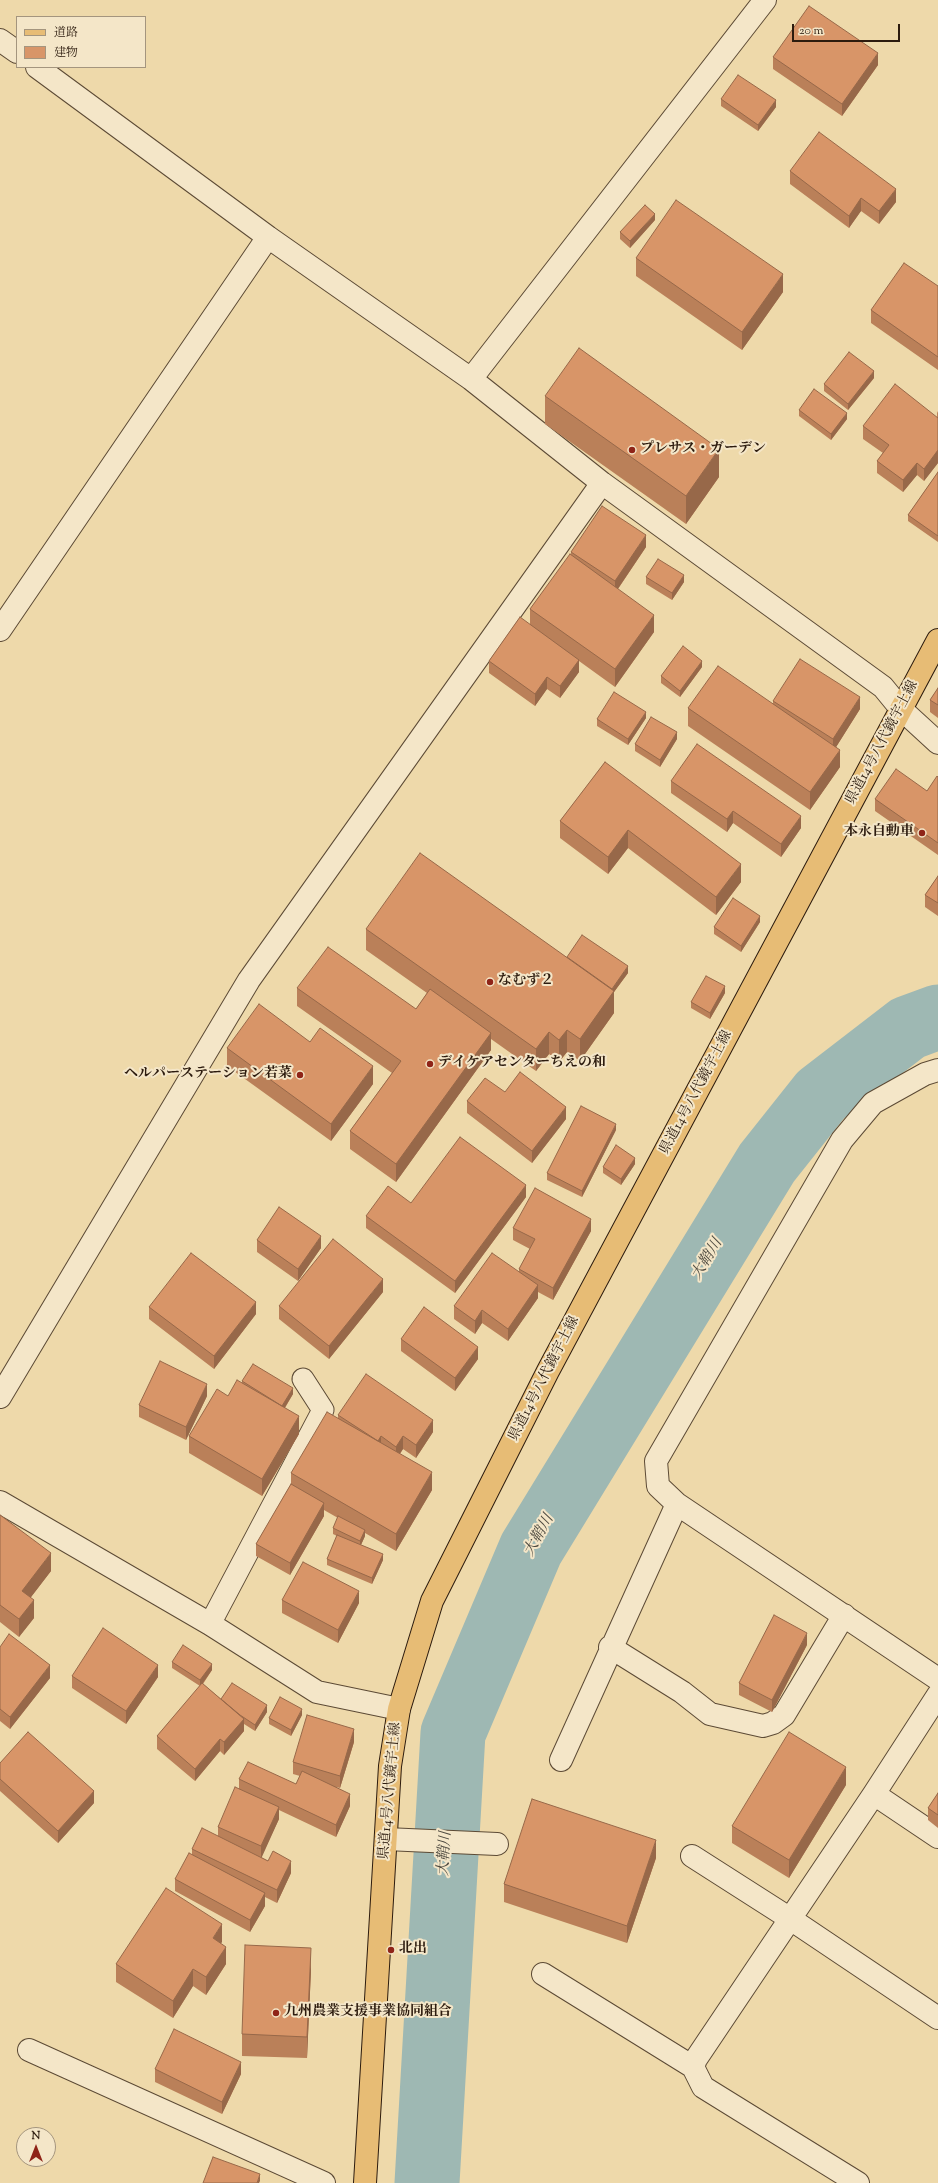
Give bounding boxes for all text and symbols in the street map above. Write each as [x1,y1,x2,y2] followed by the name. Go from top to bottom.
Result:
[16,16,146,68] legend
[794,16,902,42] scale bar
[799,22,823,40] text: 20 m
[54,24,78,42] text: 道路
[54,44,78,62] text: 建物
[640,442,766,458] place label: プレサス・ガーデン
[627,445,637,455] marker: プレサス・ガーデン
[843,678,923,808] street label: 県道14号八代鏡宇土線
[844,825,914,841] place label: 本永自動車
[917,828,927,838] marker: 本永自動車
[498,974,554,990] place label: なむず２
[485,977,495,987] marker: なむず２
[657,1028,737,1158] street label: 県道14号八代鏡宇土線
[438,1056,606,1072] place label: デイケアセンターちえの和
[425,1059,435,1069] marker: デイケアセンターちえの和
[124,1067,292,1083] place label: ヘルパーステーション若菜
[295,1070,305,1080] marker: ヘルパーステーション若菜
[689,1236,727,1284] water label: 大鞘川
[506,1314,584,1444] street label: 県道14号八代鏡宇土線
[521,1512,559,1560] water label: 大鞘川
[377,1722,405,1860] street label: 県道14号八代鏡宇土線
[436,1831,456,1877] water label: 大鞘川
[399,1942,427,1958] place label: 北出
[386,1945,396,1955] marker: 北出
[284,2005,452,2021] place label: 九州農業支援事業協同組合
[271,2008,281,2018] marker: 九州農業支援事業協同組合
[16,2127,56,2167] north arrow
[32,2128,40,2144] text: N

